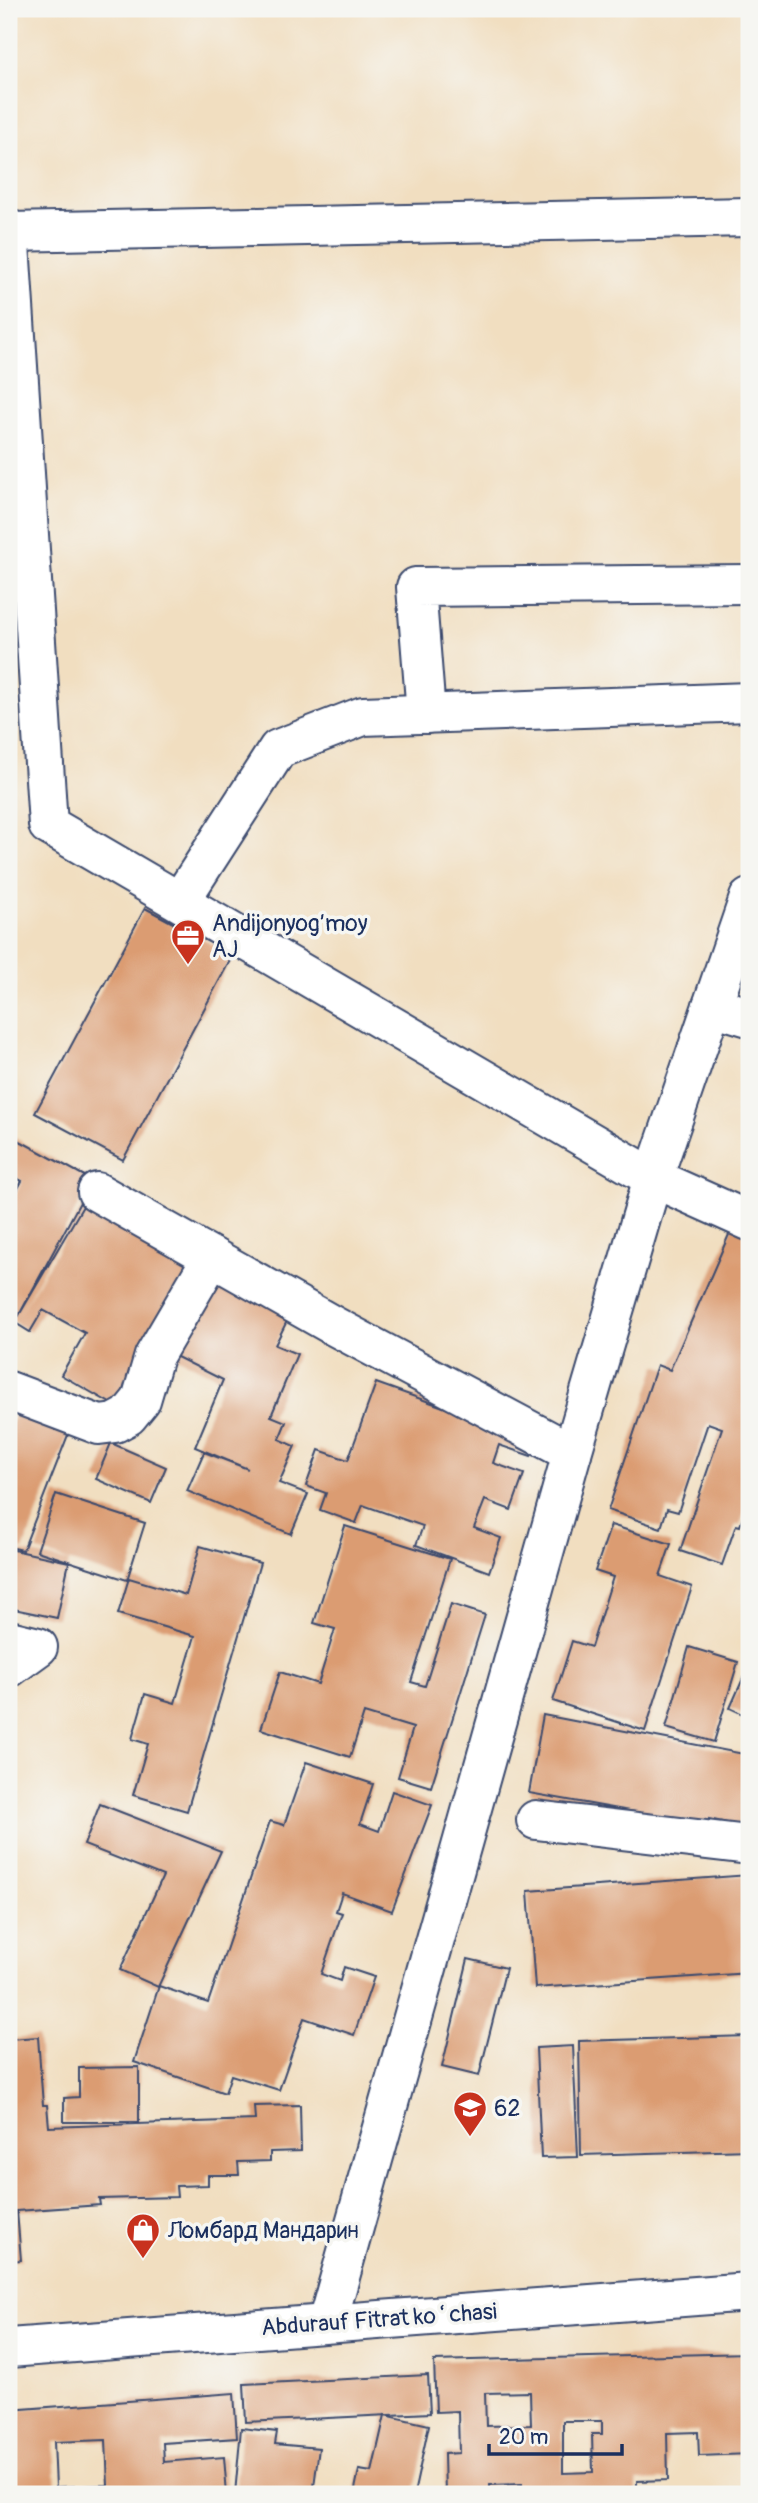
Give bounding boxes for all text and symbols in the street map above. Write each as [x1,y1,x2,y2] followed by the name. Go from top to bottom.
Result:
[212,909,368,964] place label: Andijonyog’moy AJ
[169,917,207,966] office icon: Andijonyog’moy AJ
[451,2089,489,2138] school or university icon: 62
[494,2094,520,2123] place label: 62
[124,2211,162,2260] shop icon: Ломбард Мандарин
[167,2216,359,2245] place label: Ломбард Мандарин
[260,2297,498,2342] street label: Abdurauf Fitrat koʻchasi
[489,2412,622,2456] scale bar
[499,2424,548,2451] text: 20 m

